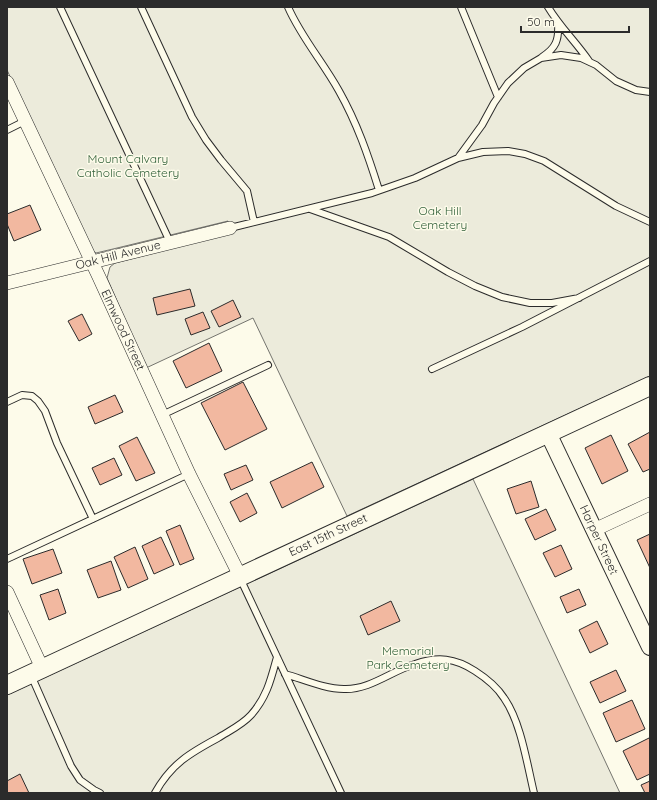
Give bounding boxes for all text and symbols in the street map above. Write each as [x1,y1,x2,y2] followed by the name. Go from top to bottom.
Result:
[521,8,629,34] scale bar
[527,14,555,29] text: 50 m
[77,151,179,180] park label: Mount Calvary Catholic Cemetery
[413,203,467,232] park label: Oak Hill Cemetery
[74,237,162,272] street label: Oak Hill Avenue
[98,287,149,373] street label: Elmwood Street
[577,503,622,577] street label: Harper Street
[286,510,369,559] street label: East 15th Street
[366,643,450,672] park label: Memorial Park Cemetery

